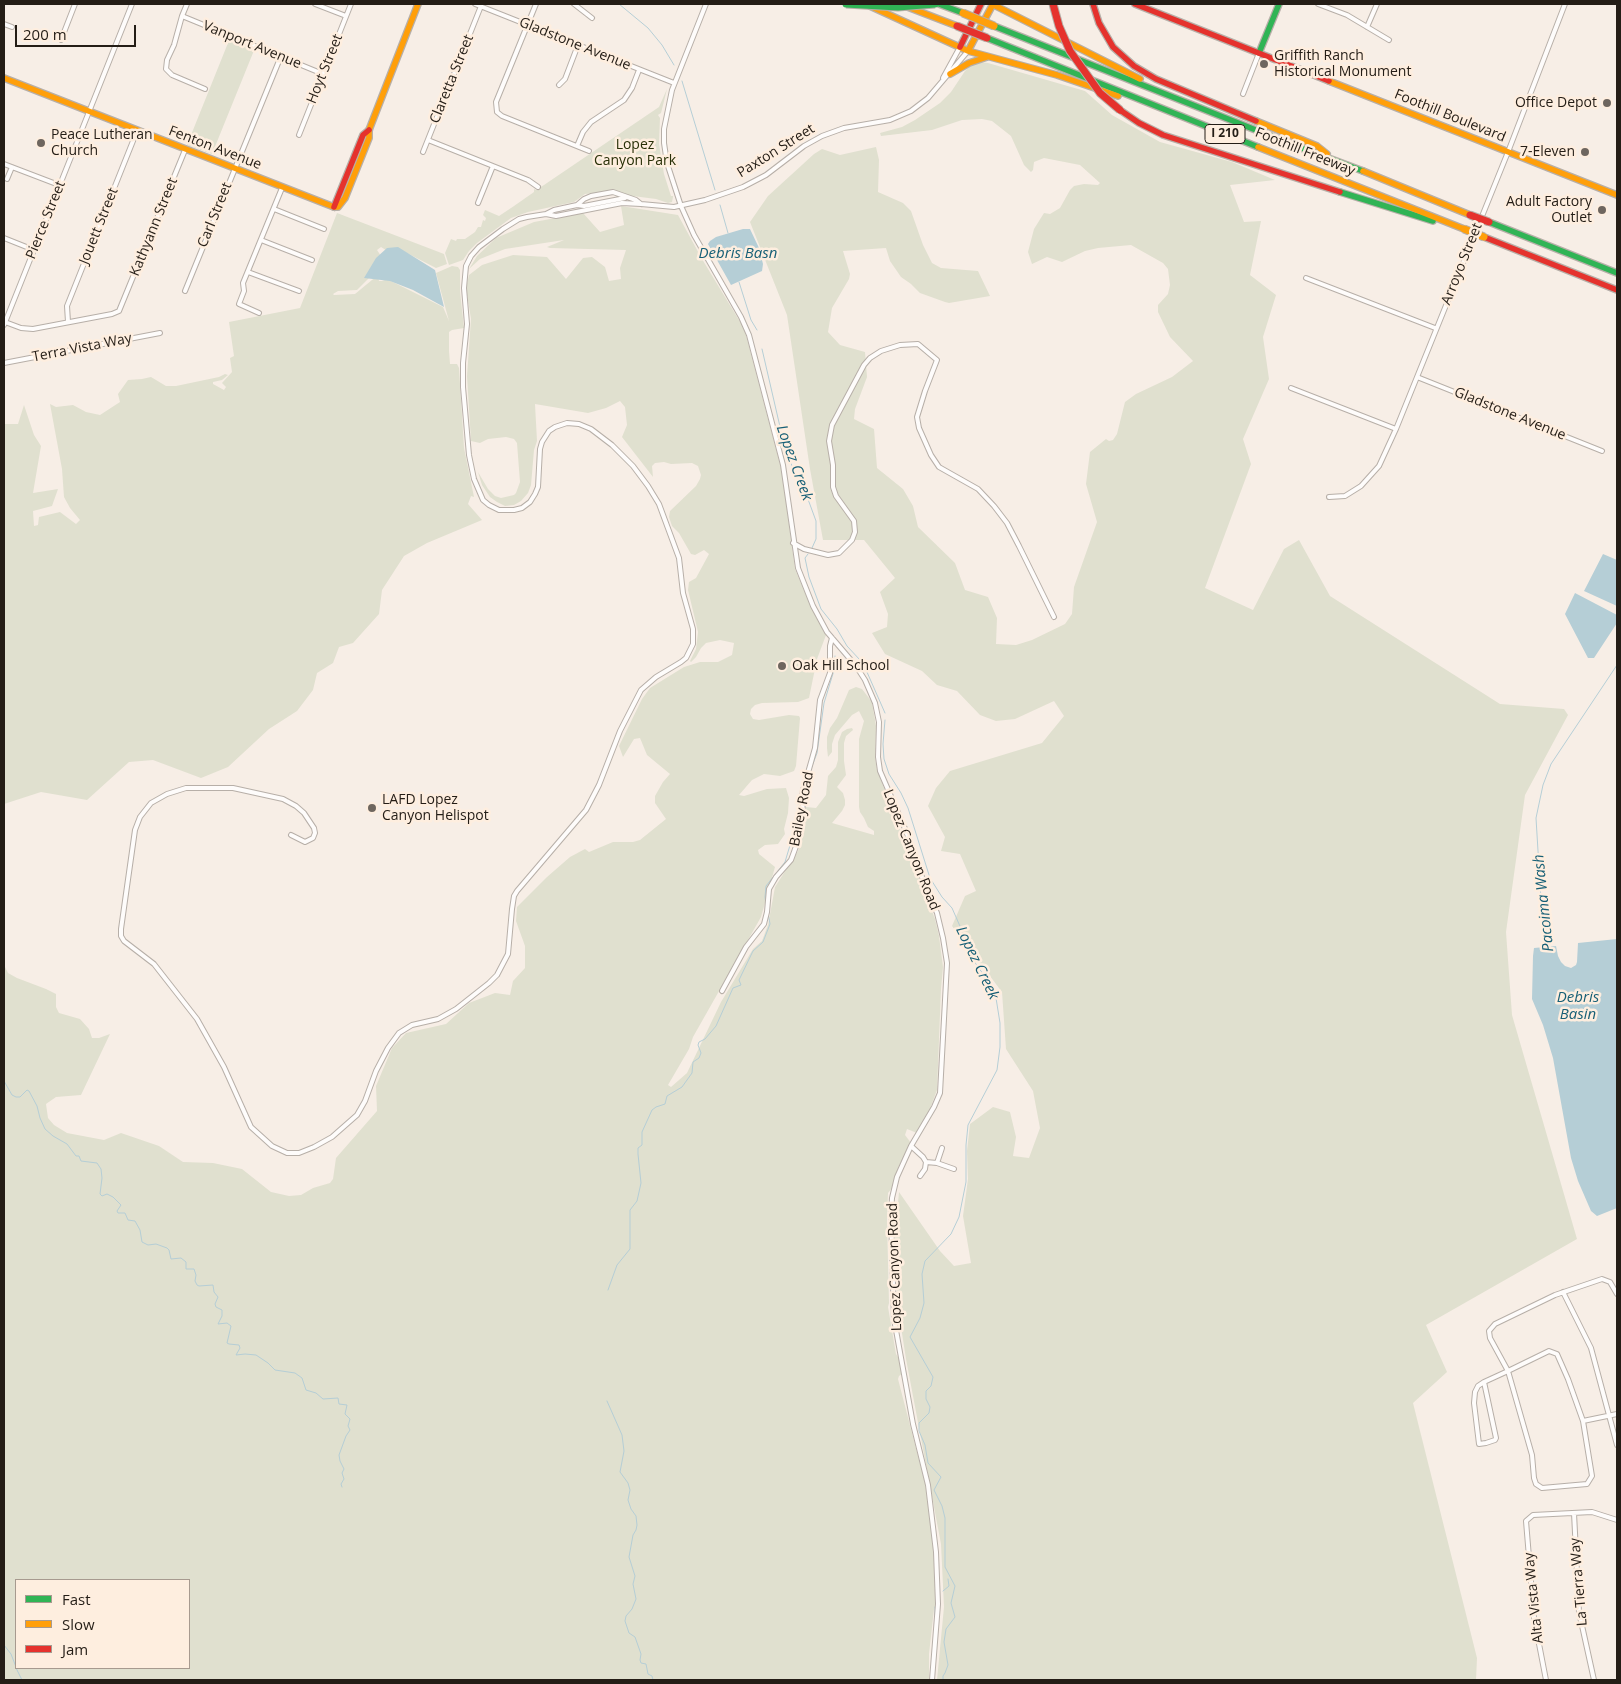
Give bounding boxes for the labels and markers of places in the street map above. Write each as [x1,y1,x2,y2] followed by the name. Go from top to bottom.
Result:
[1274,48,1411,80] place label: Griffith Ranch Historical Monument
[1258,58,1270,70] marker: Griffith Ranch Historical Monument
[1515,95,1597,111] place label: Office Depot
[1601,97,1613,109] marker: Office Depot
[51,127,153,160] place label: Peace Lutheran Church
[35,137,47,149] marker: Peace Lutheran Church
[1520,144,1575,160] place label: 7-Eleven
[1579,146,1591,158] marker: 7-Eleven
[1506,194,1592,226] place label: Adult Factory Outlet
[1596,204,1608,216] marker: Adult Factory Outlet
[792,658,890,674] place label: Oak Hill School
[776,660,788,672] marker: Oak Hill School
[382,792,489,824] place label: LAFD Lopez Canyon Helispot
[366,802,378,814] marker: LAFD Lopez Canyon Helispot

